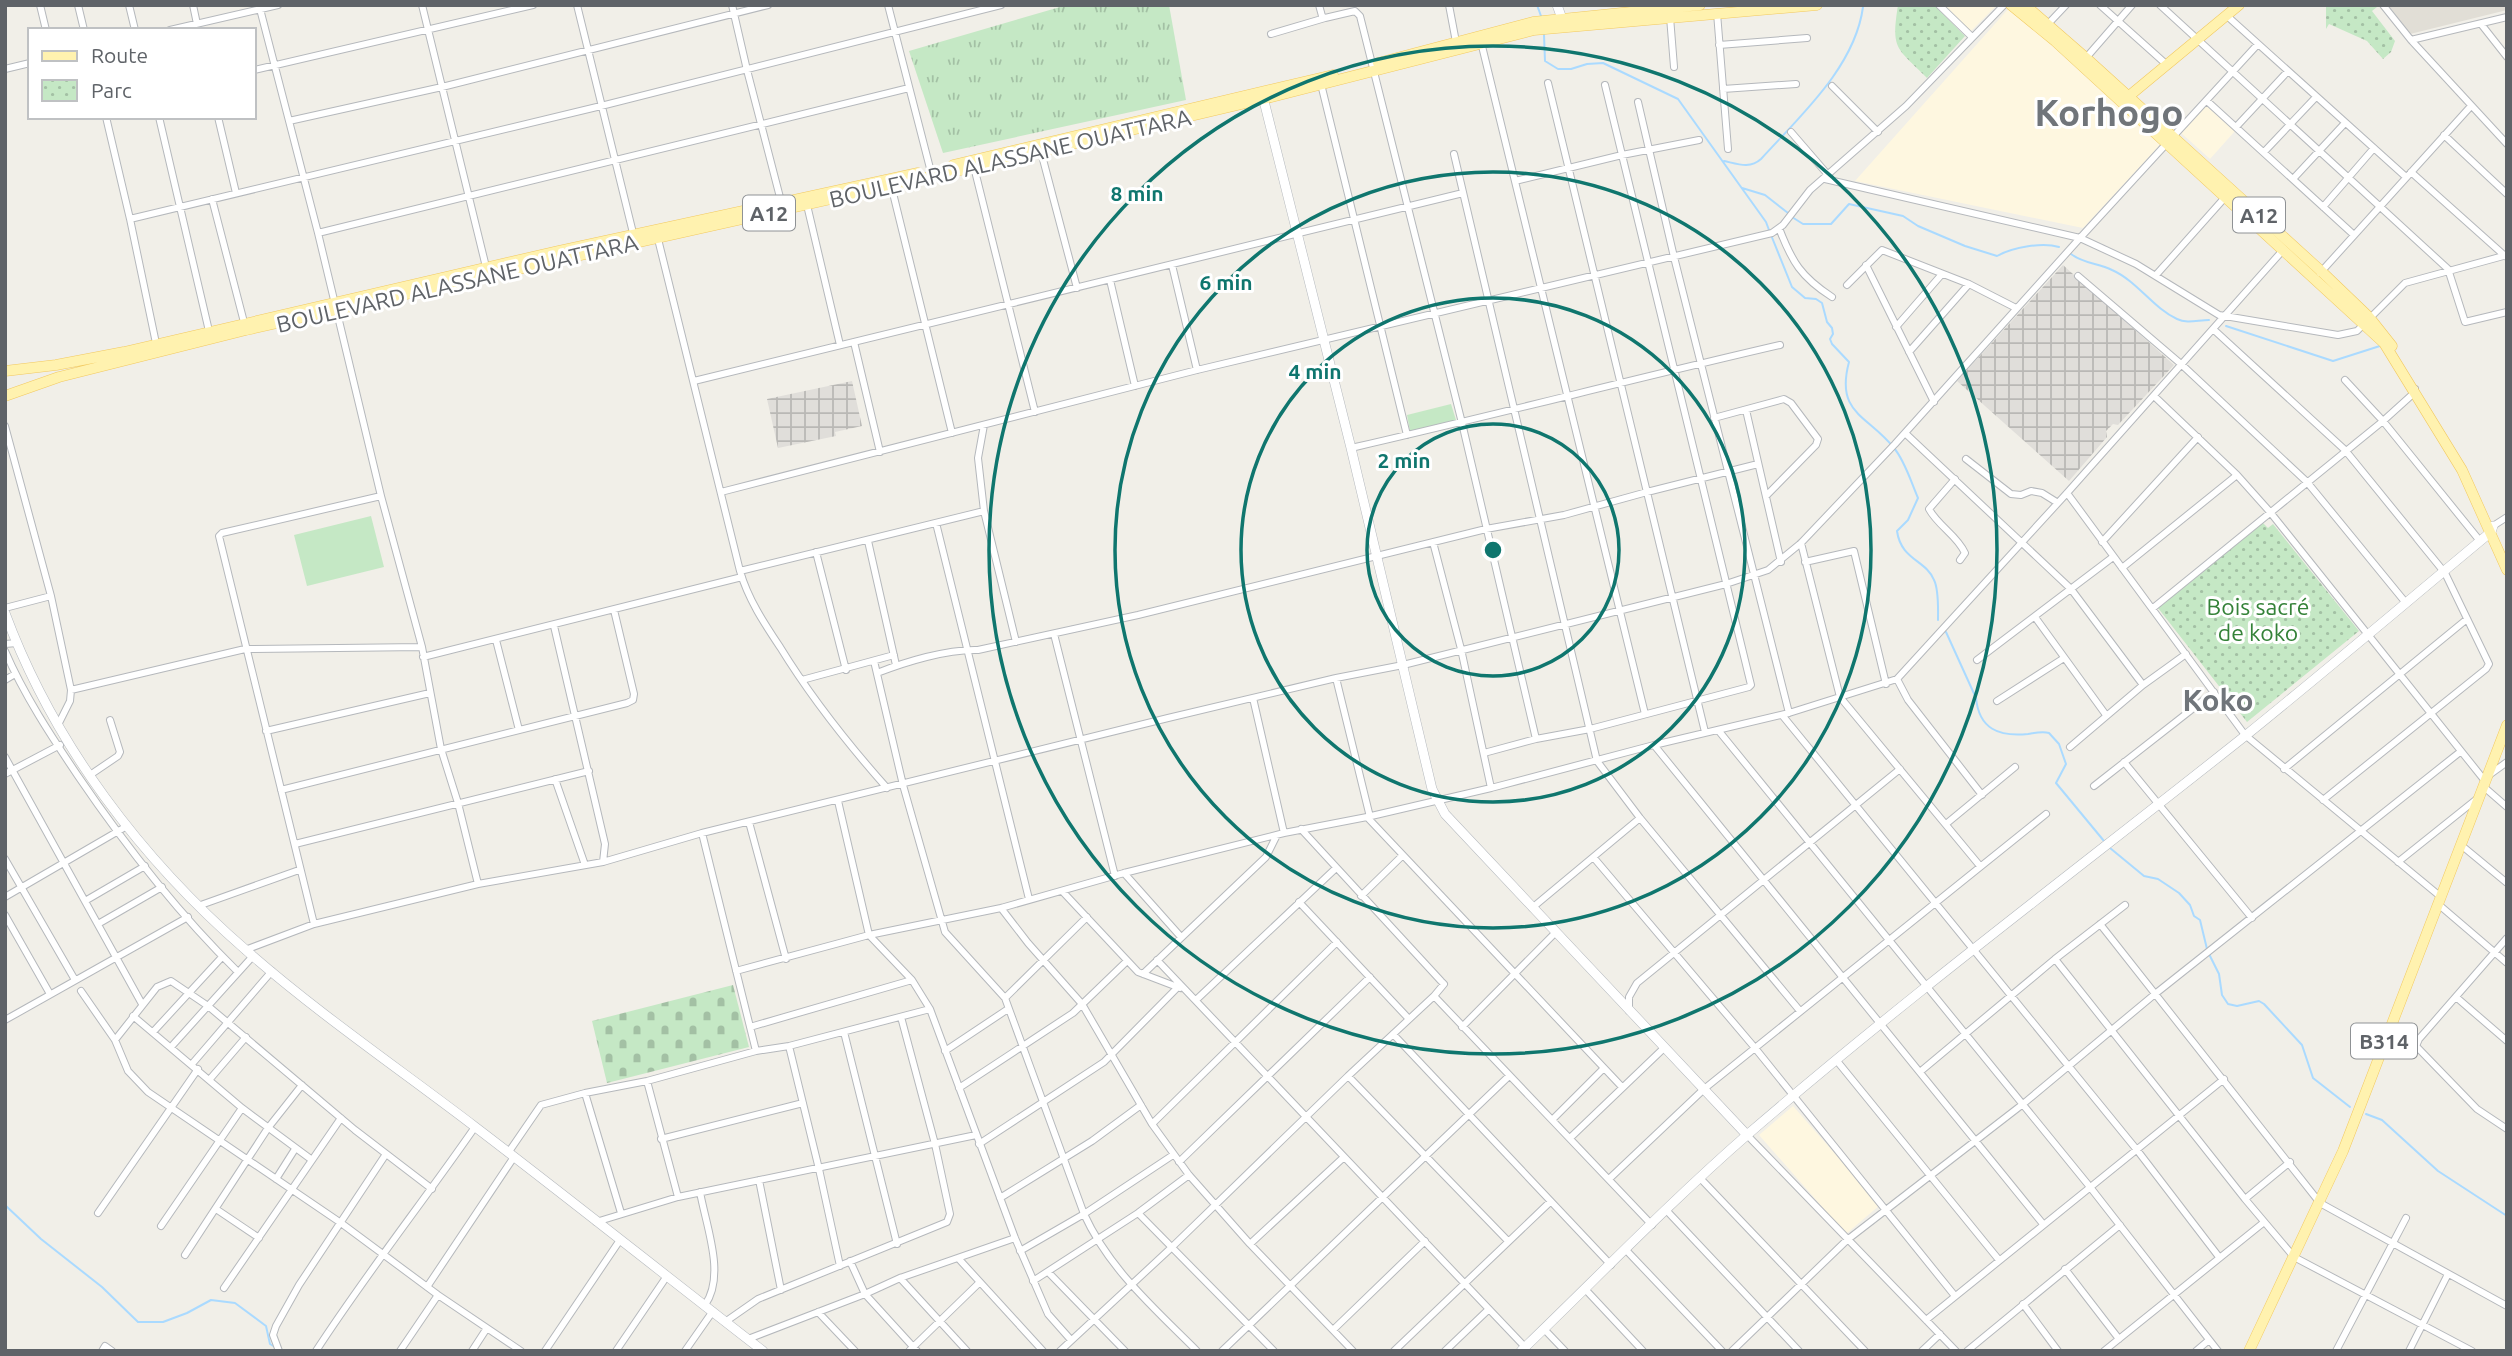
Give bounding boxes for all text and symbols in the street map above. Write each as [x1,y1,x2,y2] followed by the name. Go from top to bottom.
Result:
[28,28,256,119] legend
[91,43,148,67] text: Route
[91,78,132,102] text: Parc
[2035,92,2183,133] district label: Korhogo
[827,104,1193,212] street label: BOULEVARD ALASSANE OUATTARA
[1110,181,1164,205] text: 8 min
[743,196,795,230] road number: A12
[2233,198,2285,232] road number: A12
[274,229,640,337] street label: BOULEVARD ALASSANE OUATTARA
[1199,270,1253,294] text: 6 min
[1288,359,1342,383] text: 4 min
[1377,448,1431,472] text: 2 min
[1481,538,1505,562] centre of rings
[2207,594,2309,645] park label: Bois sacré de koko
[2183,683,2253,717] district label: Koko
[2351,1024,2417,1058] road number: B314

